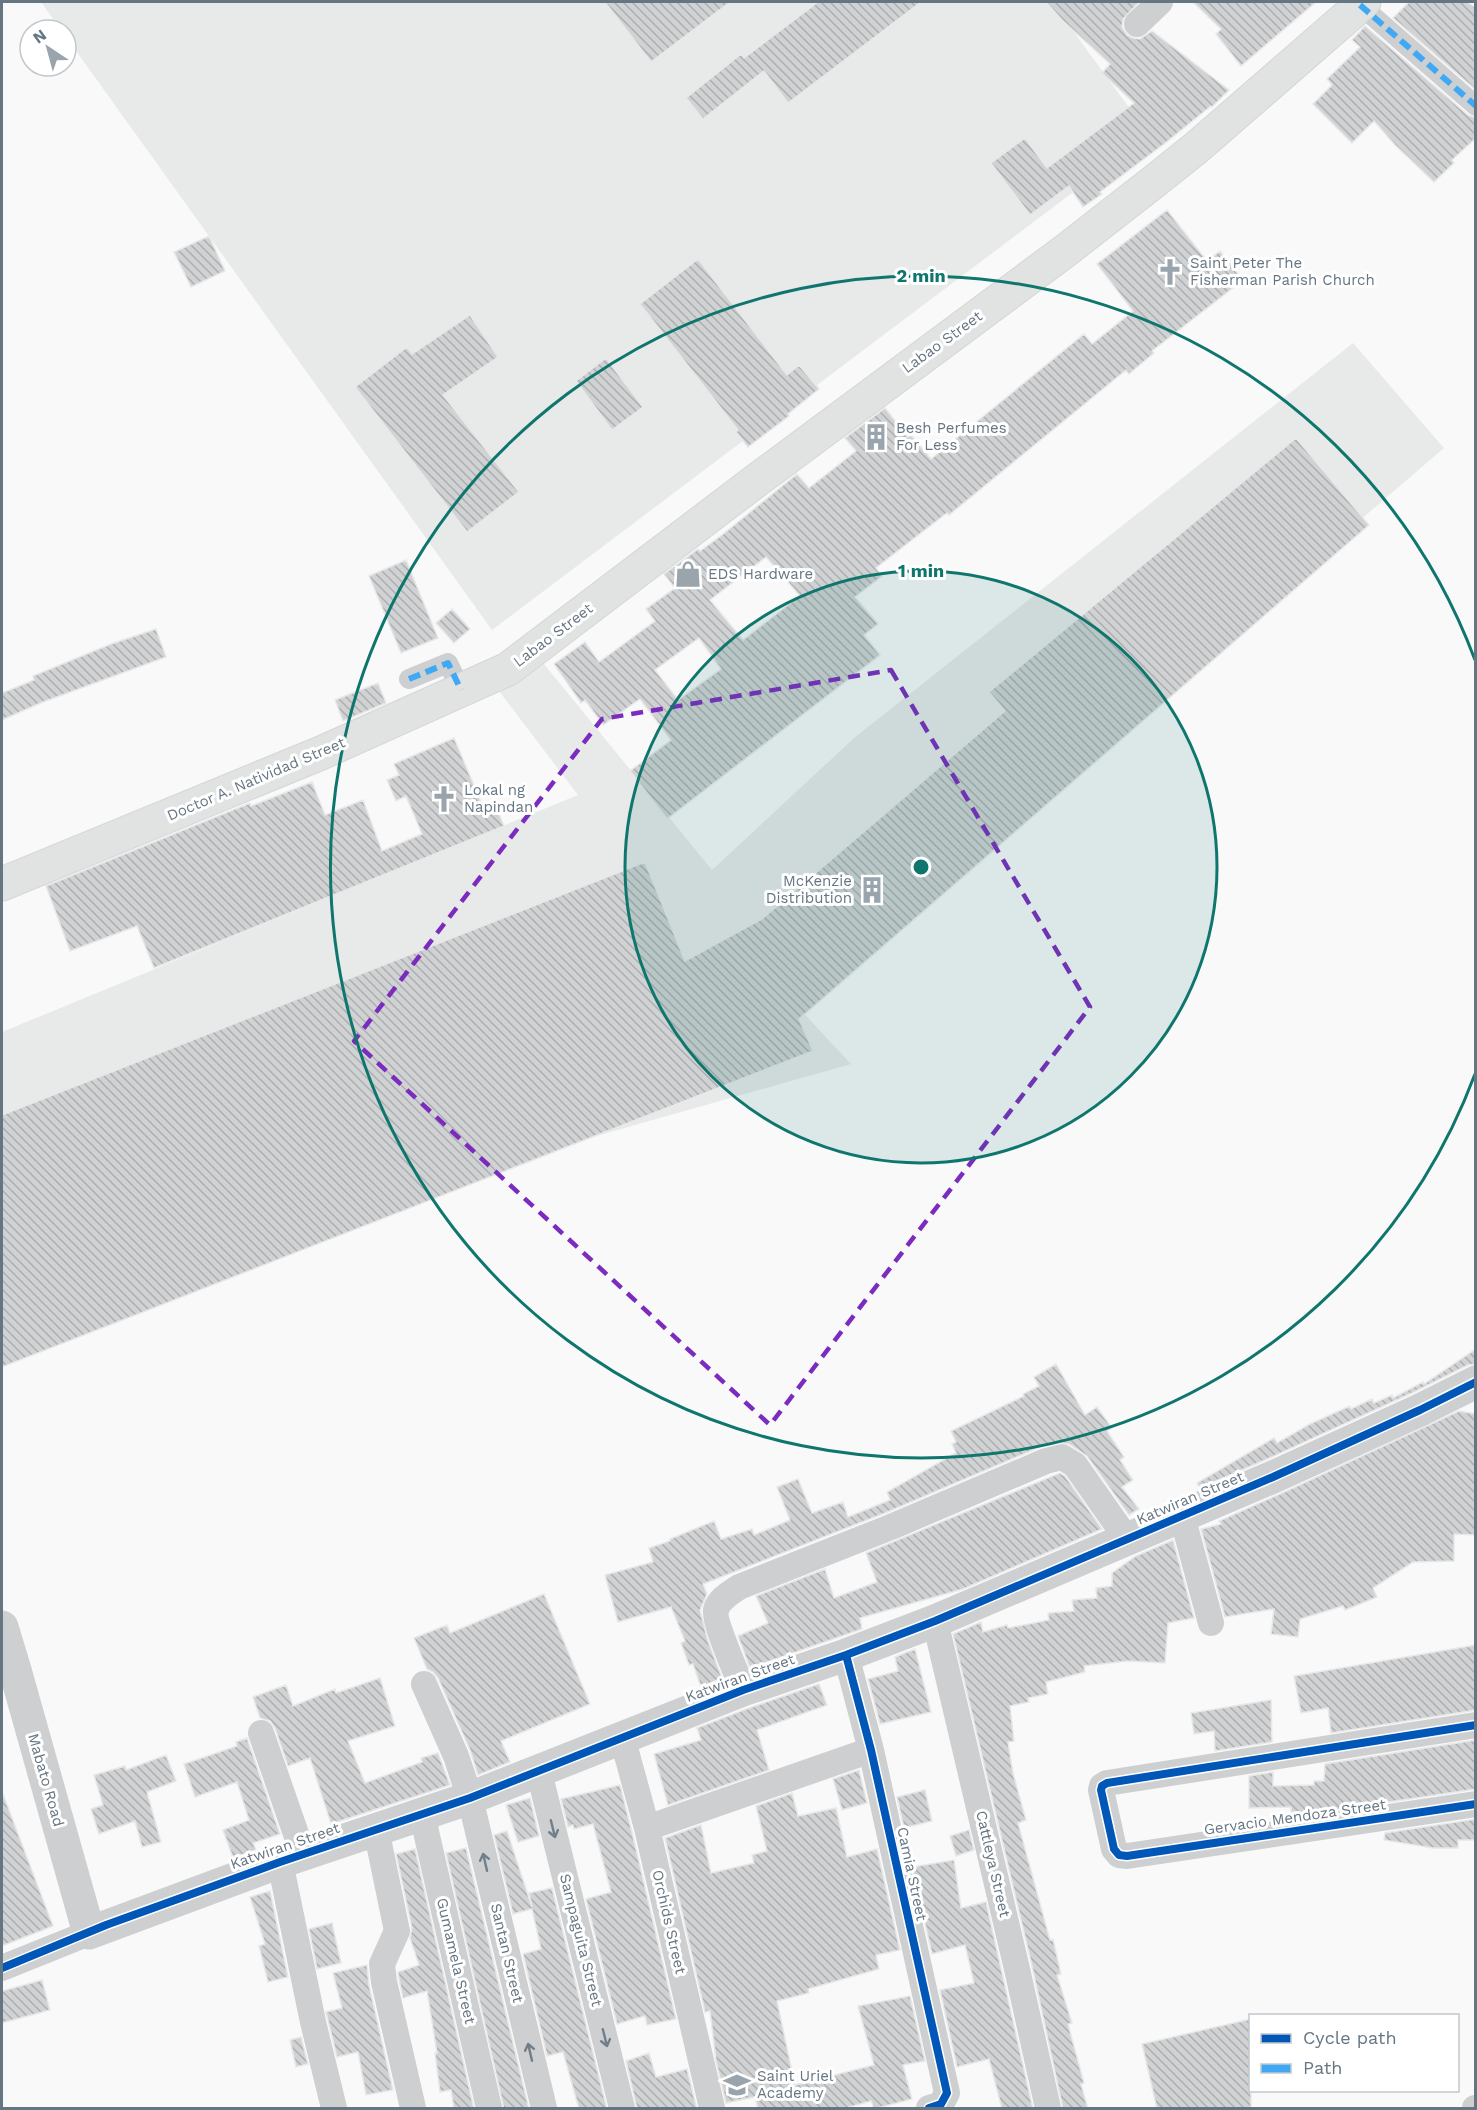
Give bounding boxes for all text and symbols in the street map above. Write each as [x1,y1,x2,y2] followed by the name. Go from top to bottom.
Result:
[18,18,78,78] north arrow
[29,25,50,47] text: N
[1190,254,1375,289] place label: Saint Peter The Fisherman Parish Church
[1155,257,1185,287] church icon: Saint Peter The Fisherman Parish Church
[896,265,946,286] text: 2 min
[898,306,986,377] street label: Labao Street
[896,419,1007,454] place label: Besh Perfumes For Less
[861,422,891,452] building icon: Besh Perfumes For Less
[673,559,703,589] shop icon: EDS Hardware
[898,560,944,581] text: 1 min
[708,565,813,583] place label: EDS Hardware
[510,599,597,671] street label: Labao Street
[164,733,348,825] street label: Doctor A. Natividad Street
[464,781,533,816] place label: Lokal ng Napindan
[429,784,459,814] church icon: Lokal ng Napindan
[911,857,931,877] centre of rings
[766,872,852,907] place label: McKenzie Distribution
[857,875,887,905] building icon: McKenzie Distribution
[1134,1467,1247,1529] street label: Katwiran Street
[683,1650,798,1706] street label: Katwiran Street
[24,1731,68,1829] street label: Mabato Road
[1203,1795,1388,1839] street label: Gervacio Mendoza Street
[972,1809,1014,1920] street label: Cattleya Street
[228,1819,343,1873] street label: Katwiran Street
[548,1819,560,1838] one-way arrow
[893,1825,931,1923] street label: Camia Street
[478,1853,490,1872] one-way arrow
[648,1868,690,1976] street label: Orchids Street
[556,1872,606,2009] street label: Sampaguita Street
[433,1896,479,2026] street label: Gumamela Street
[487,1902,527,2005] street label: Santan Street
[1249,2014,1459,2092] legend
[1303,2027,1397,2048] text: Cycle path
[600,2029,611,2048] one-way arrow
[524,2042,535,2062] one-way arrow
[1303,2057,1343,2078] text: Path
[757,2067,834,2102] place label: Saint Uriel Academy
[722,2070,752,2100] school or university icon: Saint Uriel Academy

